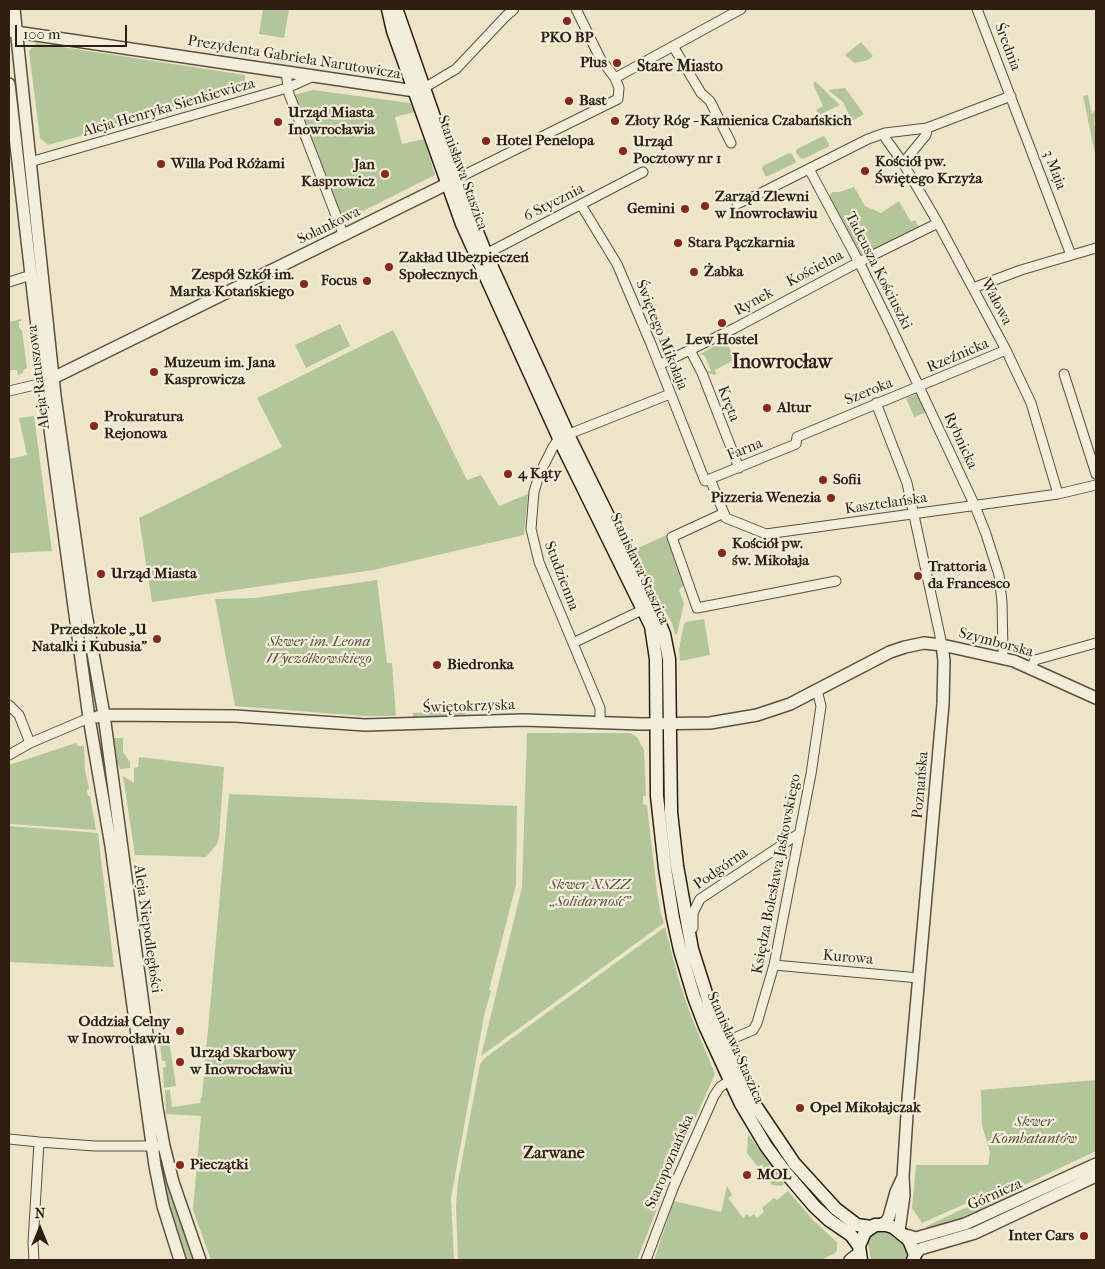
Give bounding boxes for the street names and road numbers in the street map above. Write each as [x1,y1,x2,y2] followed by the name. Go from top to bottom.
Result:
[990,21,1024,73] street label: Średnia
[186,32,402,84] street label: Prezydenta Gabriela Narutowicza
[81,75,257,141] street label: Aleja Henryka Sienkiewicza
[433,113,491,233] street label: Stanisława Staszica
[1038,148,1070,192] street label: 3 Maja
[521,180,587,226] street label: 6 Stycznia
[295,203,363,249] street label: Solankowa
[841,209,915,333] street label: Tadeusza Kościuszki
[783,247,847,291] street label: Kościelna
[976,276,1016,328] street label: Wałowa
[631,277,691,393] street label: Świętego Mikołaja
[731,284,777,320] street label: Rynek
[24,324,54,430] street label: Aleja Ratuszowa
[924,335,992,377] street label: Rzeźnicka
[842,374,896,410] street label: Szeroka
[713,384,743,424] street label: Kręta
[939,410,981,472] street label: Rybnicka
[725,435,765,465] street label: Farna
[844,489,928,519] street label: Kasztelańska
[605,511,673,627] street label: Stanisława Staszica
[540,539,582,613] street label: Studzienna
[957,624,1035,662] street label: Szymborska
[423,696,515,718] street label: Świętokrzyska
[909,751,933,819] street label: Poznańska
[749,772,805,976] street label: Księdza Bolesława Jaśkowskiego
[690,844,752,894] street label: Podgórna
[129,864,165,994] street label: Aleja Niepodległości
[822,947,874,969] street label: Kurowa
[702,989,768,1107] street label: Stanisława Staszica
[642,1112,698,1212] street label: Staropoznańska
[965,1175,1025,1215] street label: Górnicza

